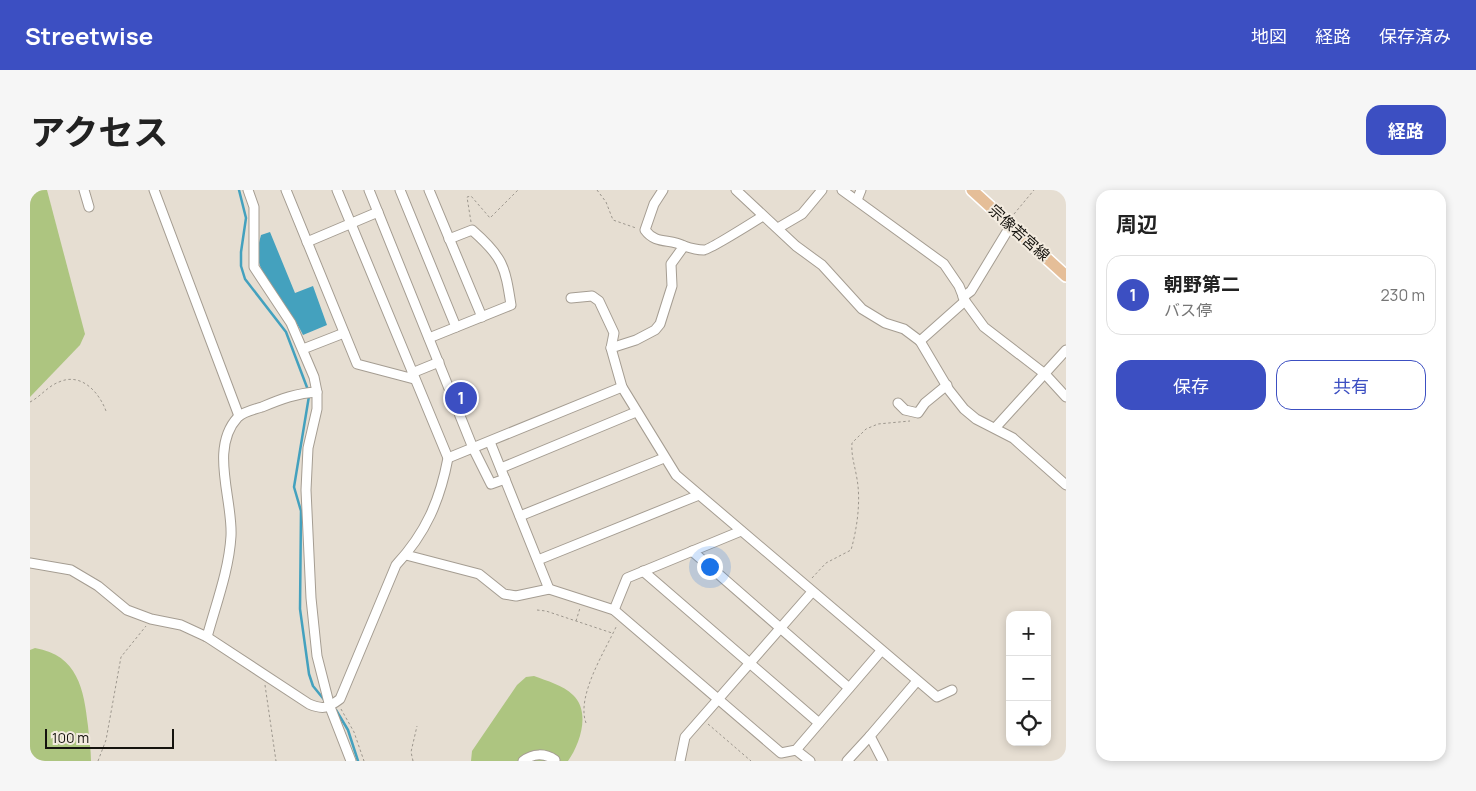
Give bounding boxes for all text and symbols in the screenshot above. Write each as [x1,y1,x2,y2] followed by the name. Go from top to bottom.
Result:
[25,19,153,52] text: Streetwise
[1251,24,1287,48] text: 地図
[1315,24,1351,48] text: 経路
[1379,24,1451,48] text: 保存済み
[1366,105,1446,155] button: 経路
[30,108,168,156] text: アクセス
[984,200,1054,266] street label: 宗像若宮線
[1116,210,1158,238] text: 周辺
[1164,271,1240,297] text: 朝野第二
[1129,284,1137,306] text: 1
[1381,284,1425,306] text: 230 m
[1164,299,1212,321] text: バス停
[1116,360,1266,410] button: 保存
[1276,360,1426,410] button: 共有
[445,379,477,417] pin: 1
[697,554,723,580] your location
[1006,611,1051,746] map controls
[1006,611,1051,656] button: +
[1006,656,1051,701] button: −
[1006,701,1051,746] button: locate
[45,726,174,749] scale bar
[52,728,89,747] text: 100 m

